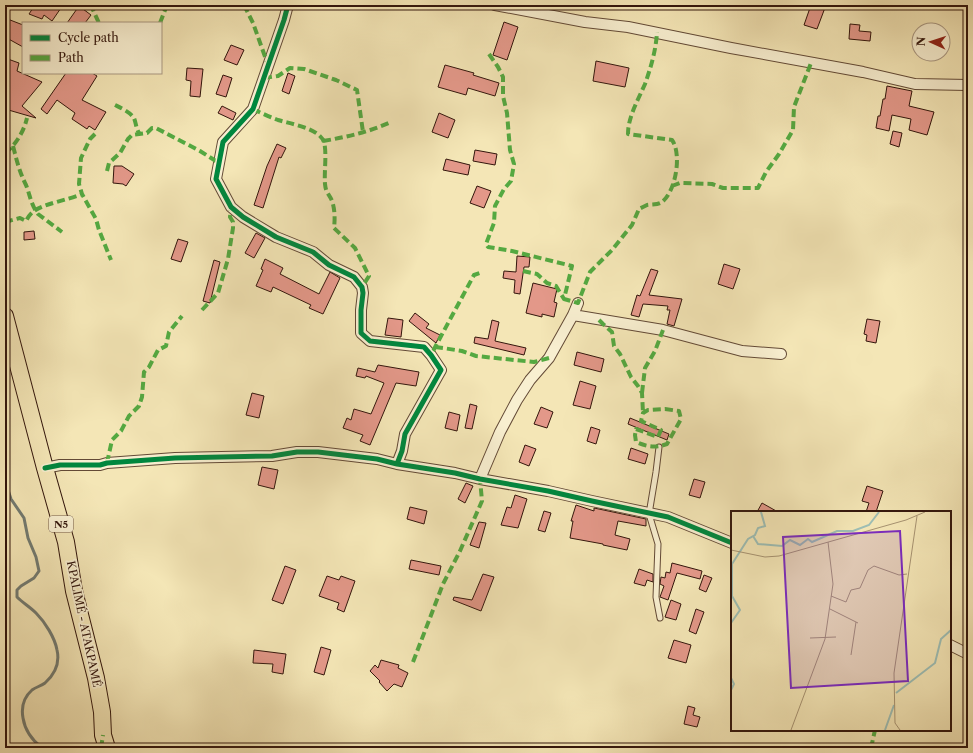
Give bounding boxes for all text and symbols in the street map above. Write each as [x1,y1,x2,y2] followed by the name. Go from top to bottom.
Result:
[22,22,162,74] legend
[911,22,951,62] north arrow
[58,30,119,45] text: Cycle path
[914,36,928,47] text: N
[58,50,84,65] text: Path
[731,511,951,731] inset map
[49,516,73,532] road number: N5
[64,560,104,689] street label: KPALIMÉ - ATAKPAMÉ

